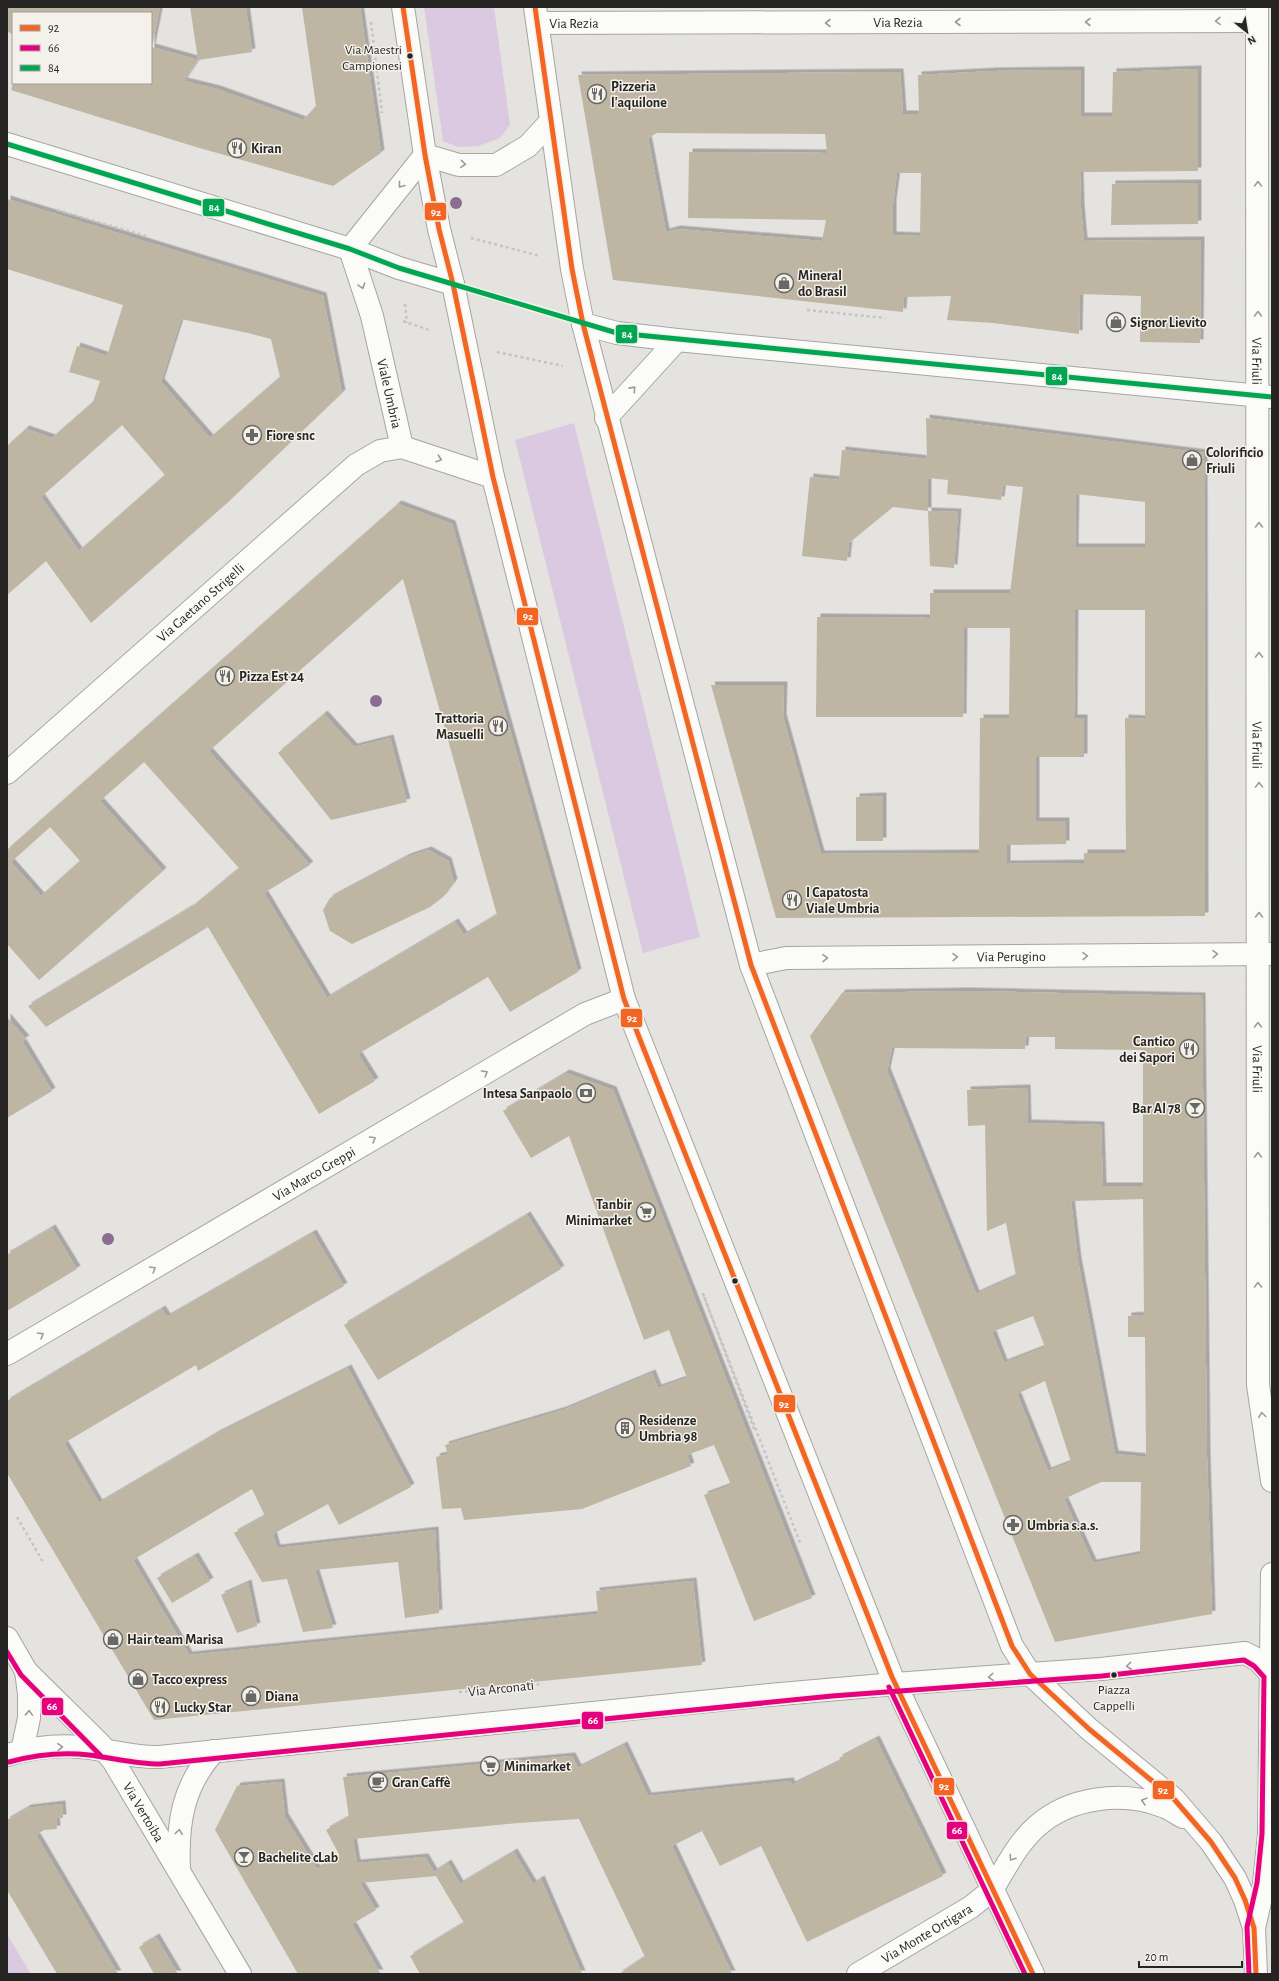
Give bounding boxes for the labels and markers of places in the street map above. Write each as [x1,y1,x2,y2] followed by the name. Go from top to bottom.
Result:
[342,44,402,73] place label: Via Maestri Campionesi
[405,51,415,61] marker: Via Maestri Campionesi
[611,80,667,110] place label: Pizzeria l'aquilone
[586,83,608,105] restaurant icon: Pizzeria l'aquilone
[226,137,248,159] restaurant icon: Kiran
[251,142,282,156] place label: Kiran
[798,269,847,299] place label: Mineral do Brasil
[773,272,795,294] shop icon: Mineral do Brasil
[1105,311,1127,333] shop icon: Signor Lievito
[1130,316,1207,330] place label: Signor Lievito
[241,424,263,446] pharmacy icon: Fiore snc
[266,429,315,443] place label: Fiore snc
[1206,446,1263,476] place label: Colorificio Friuli
[1181,449,1203,471] shop icon: Colorificio Friuli
[214,665,236,687] restaurant icon: Pizza Est 24
[239,670,304,684] place label: Pizza Est 24
[435,712,484,742] place label: Trattoria Masuelli
[487,715,509,737] restaurant icon: Trattoria Masuelli
[806,886,880,916] place label: I Capatosta Viale Umbria
[781,889,803,911] restaurant icon: I Capatosta Viale Umbria
[1119,1035,1175,1065] place label: Cantico dei Sapori
[1178,1038,1200,1060] restaurant icon: Cantico dei Sapori
[575,1082,597,1104] bank icon: Intesa Sanpaolo
[483,1087,572,1101] place label: Intesa Sanpaolo
[1184,1097,1206,1119] bar icon: Bar Al 78
[1132,1102,1181,1116] place label: Bar Al 78
[565,1198,632,1228] place label: Tanbir Minimarket
[635,1201,657,1223] supermarket icon: Tanbir Minimarket
[730,1276,740,1286] unlabelled marker
[639,1414,697,1444] place label: Residenze Umbria 98
[614,1417,636,1439] building icon: Residenze Umbria 98
[1002,1514,1024,1536] pharmacy icon: Umbria s.a.s.
[1027,1519,1098,1533] place label: Umbria s.a.s.
[102,1628,124,1650] shop icon: Hair team Marisa
[127,1633,224,1647] place label: Hair team Marisa
[127,1668,149,1690] shop icon: Tacco express
[1109,1670,1119,1680] marker: Piazza Cappelli
[152,1673,227,1687] place label: Tacco express
[1093,1684,1135,1713] place label: Piazza Cappelli
[240,1685,262,1707] shop icon: Diana
[265,1690,299,1704] place label: Diana
[149,1696,171,1718] restaurant icon: Lucky Star
[174,1701,231,1715] place label: Lucky Star
[479,1755,501,1777] supermarket icon: Minimarket
[504,1760,571,1774] place label: Minimarket
[367,1771,389,1793] cafe icon: Gran Caffè
[392,1776,451,1790] place label: Gran Caffè
[233,1846,255,1868] bar icon: Bachelite cLab
[258,1851,338,1865] place label: Bachelite cLab

